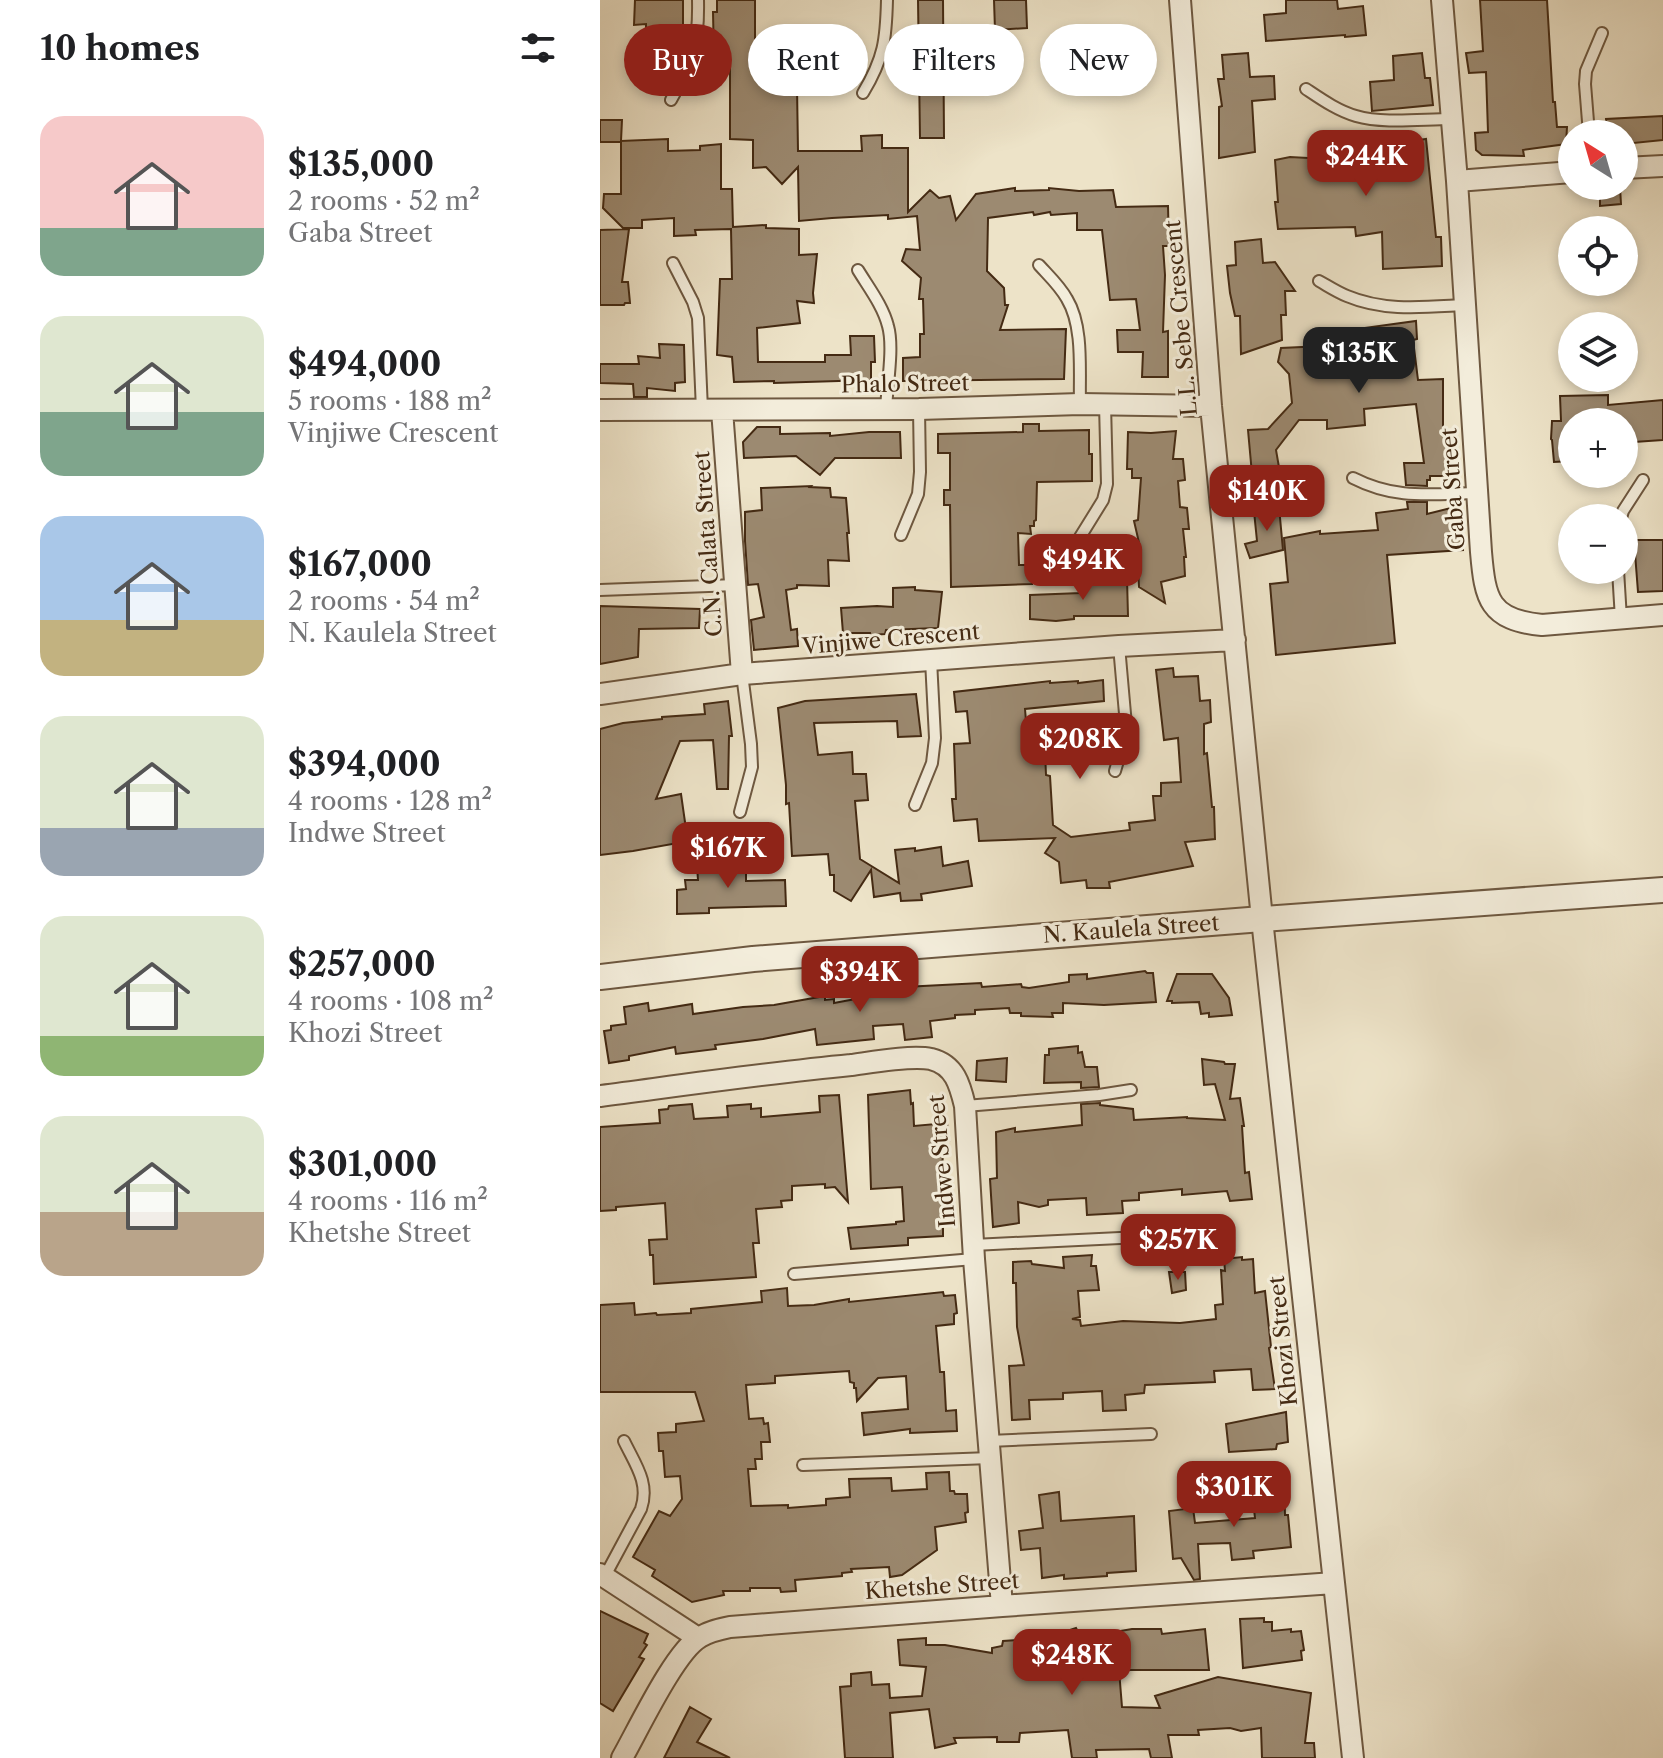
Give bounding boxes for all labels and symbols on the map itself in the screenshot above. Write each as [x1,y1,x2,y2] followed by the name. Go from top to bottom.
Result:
[1558,120,1638,200] north arrow
[1310,130,1422,198] pin: $244K
[1159,219,1203,417] street label: L.L. Sebe Crescent
[1303,327,1415,395] pin: $135K
[841,369,970,399] street label: Phalo Street
[1435,427,1471,551] street label: Gaba Street
[688,450,728,638] street label: C.N. Calata Street
[1211,465,1323,533] pin: $140K
[1027,534,1139,602] pin: $494K
[800,618,981,660] street label: Vinjiwe Crescent
[1024,713,1136,781] pin: $208K
[672,822,784,890] pin: $167K
[1042,909,1220,949] street label: N. Kaulela Street
[804,946,916,1014] pin: $394K
[923,1093,961,1229] street label: Indwe Street
[1122,1214,1234,1282] pin: $257K
[1263,1274,1303,1407] street label: Khozi Street
[1178,1461,1290,1529] pin: $301K
[864,1567,1020,1605] street label: Khetshe Street
[1016,1629,1128,1697] pin: $248K

